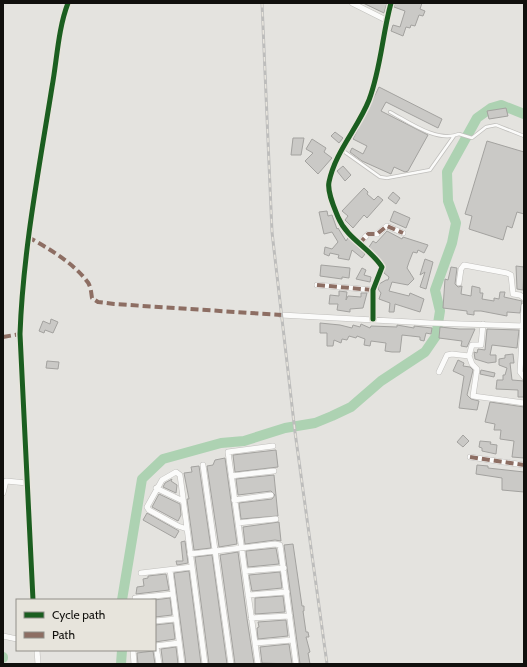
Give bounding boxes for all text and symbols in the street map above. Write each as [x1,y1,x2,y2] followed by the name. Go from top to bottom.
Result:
[16,599,156,651] legend
[52,607,105,622] text: Cycle path
[52,627,75,642] text: Path

